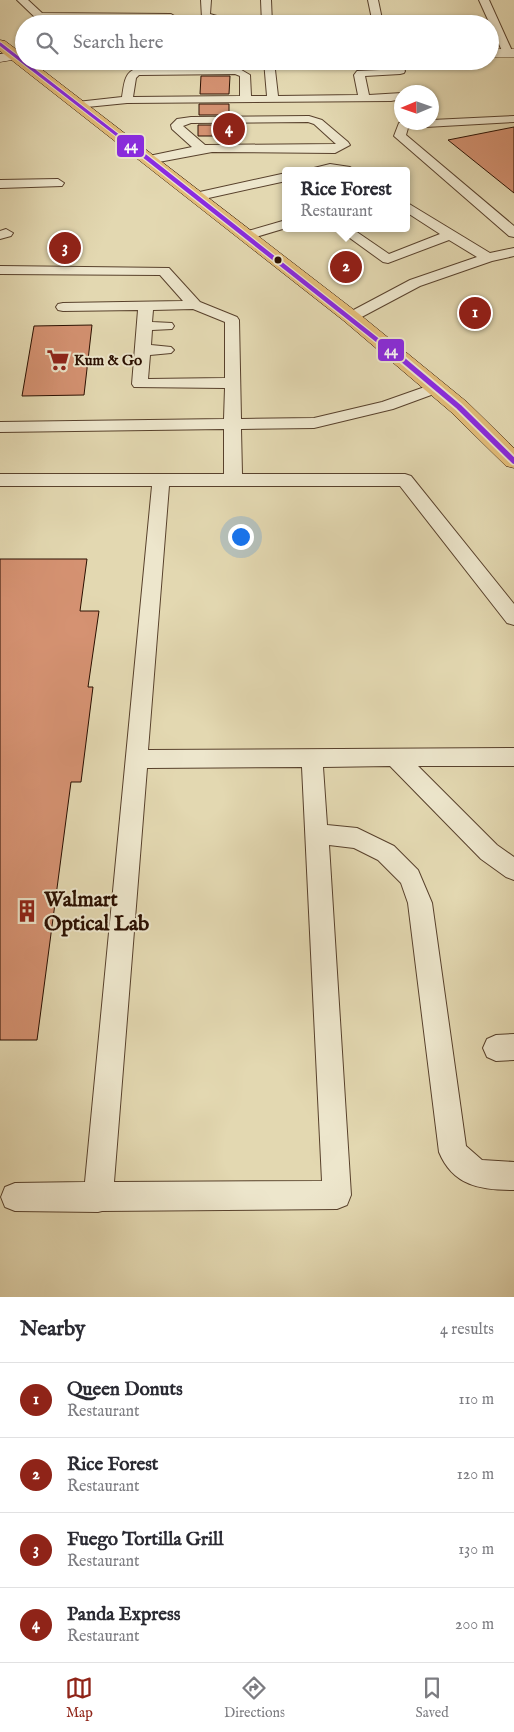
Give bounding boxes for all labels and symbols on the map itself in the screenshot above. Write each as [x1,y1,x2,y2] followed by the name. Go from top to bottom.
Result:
[394,85,439,130] north arrow
[213,110,245,148] pin: 4
[116,134,145,158] line badge: 44
[124,137,139,155] text: 44
[49,229,81,267] pin: 3
[330,248,362,286] pin: 2
[273,255,283,265] unlabelled marker
[459,294,491,332] pin: 1
[377,338,405,362] line badge: 44
[384,342,399,360] text: 44
[45,347,71,373] supermarket icon: Kum & Go
[74,351,142,370] place label: Kum & Go
[228,524,254,550] your location
[43,887,149,938] place label: Walmart Optical Lab
[14,898,40,924] building icon: Walmart Optical Lab

